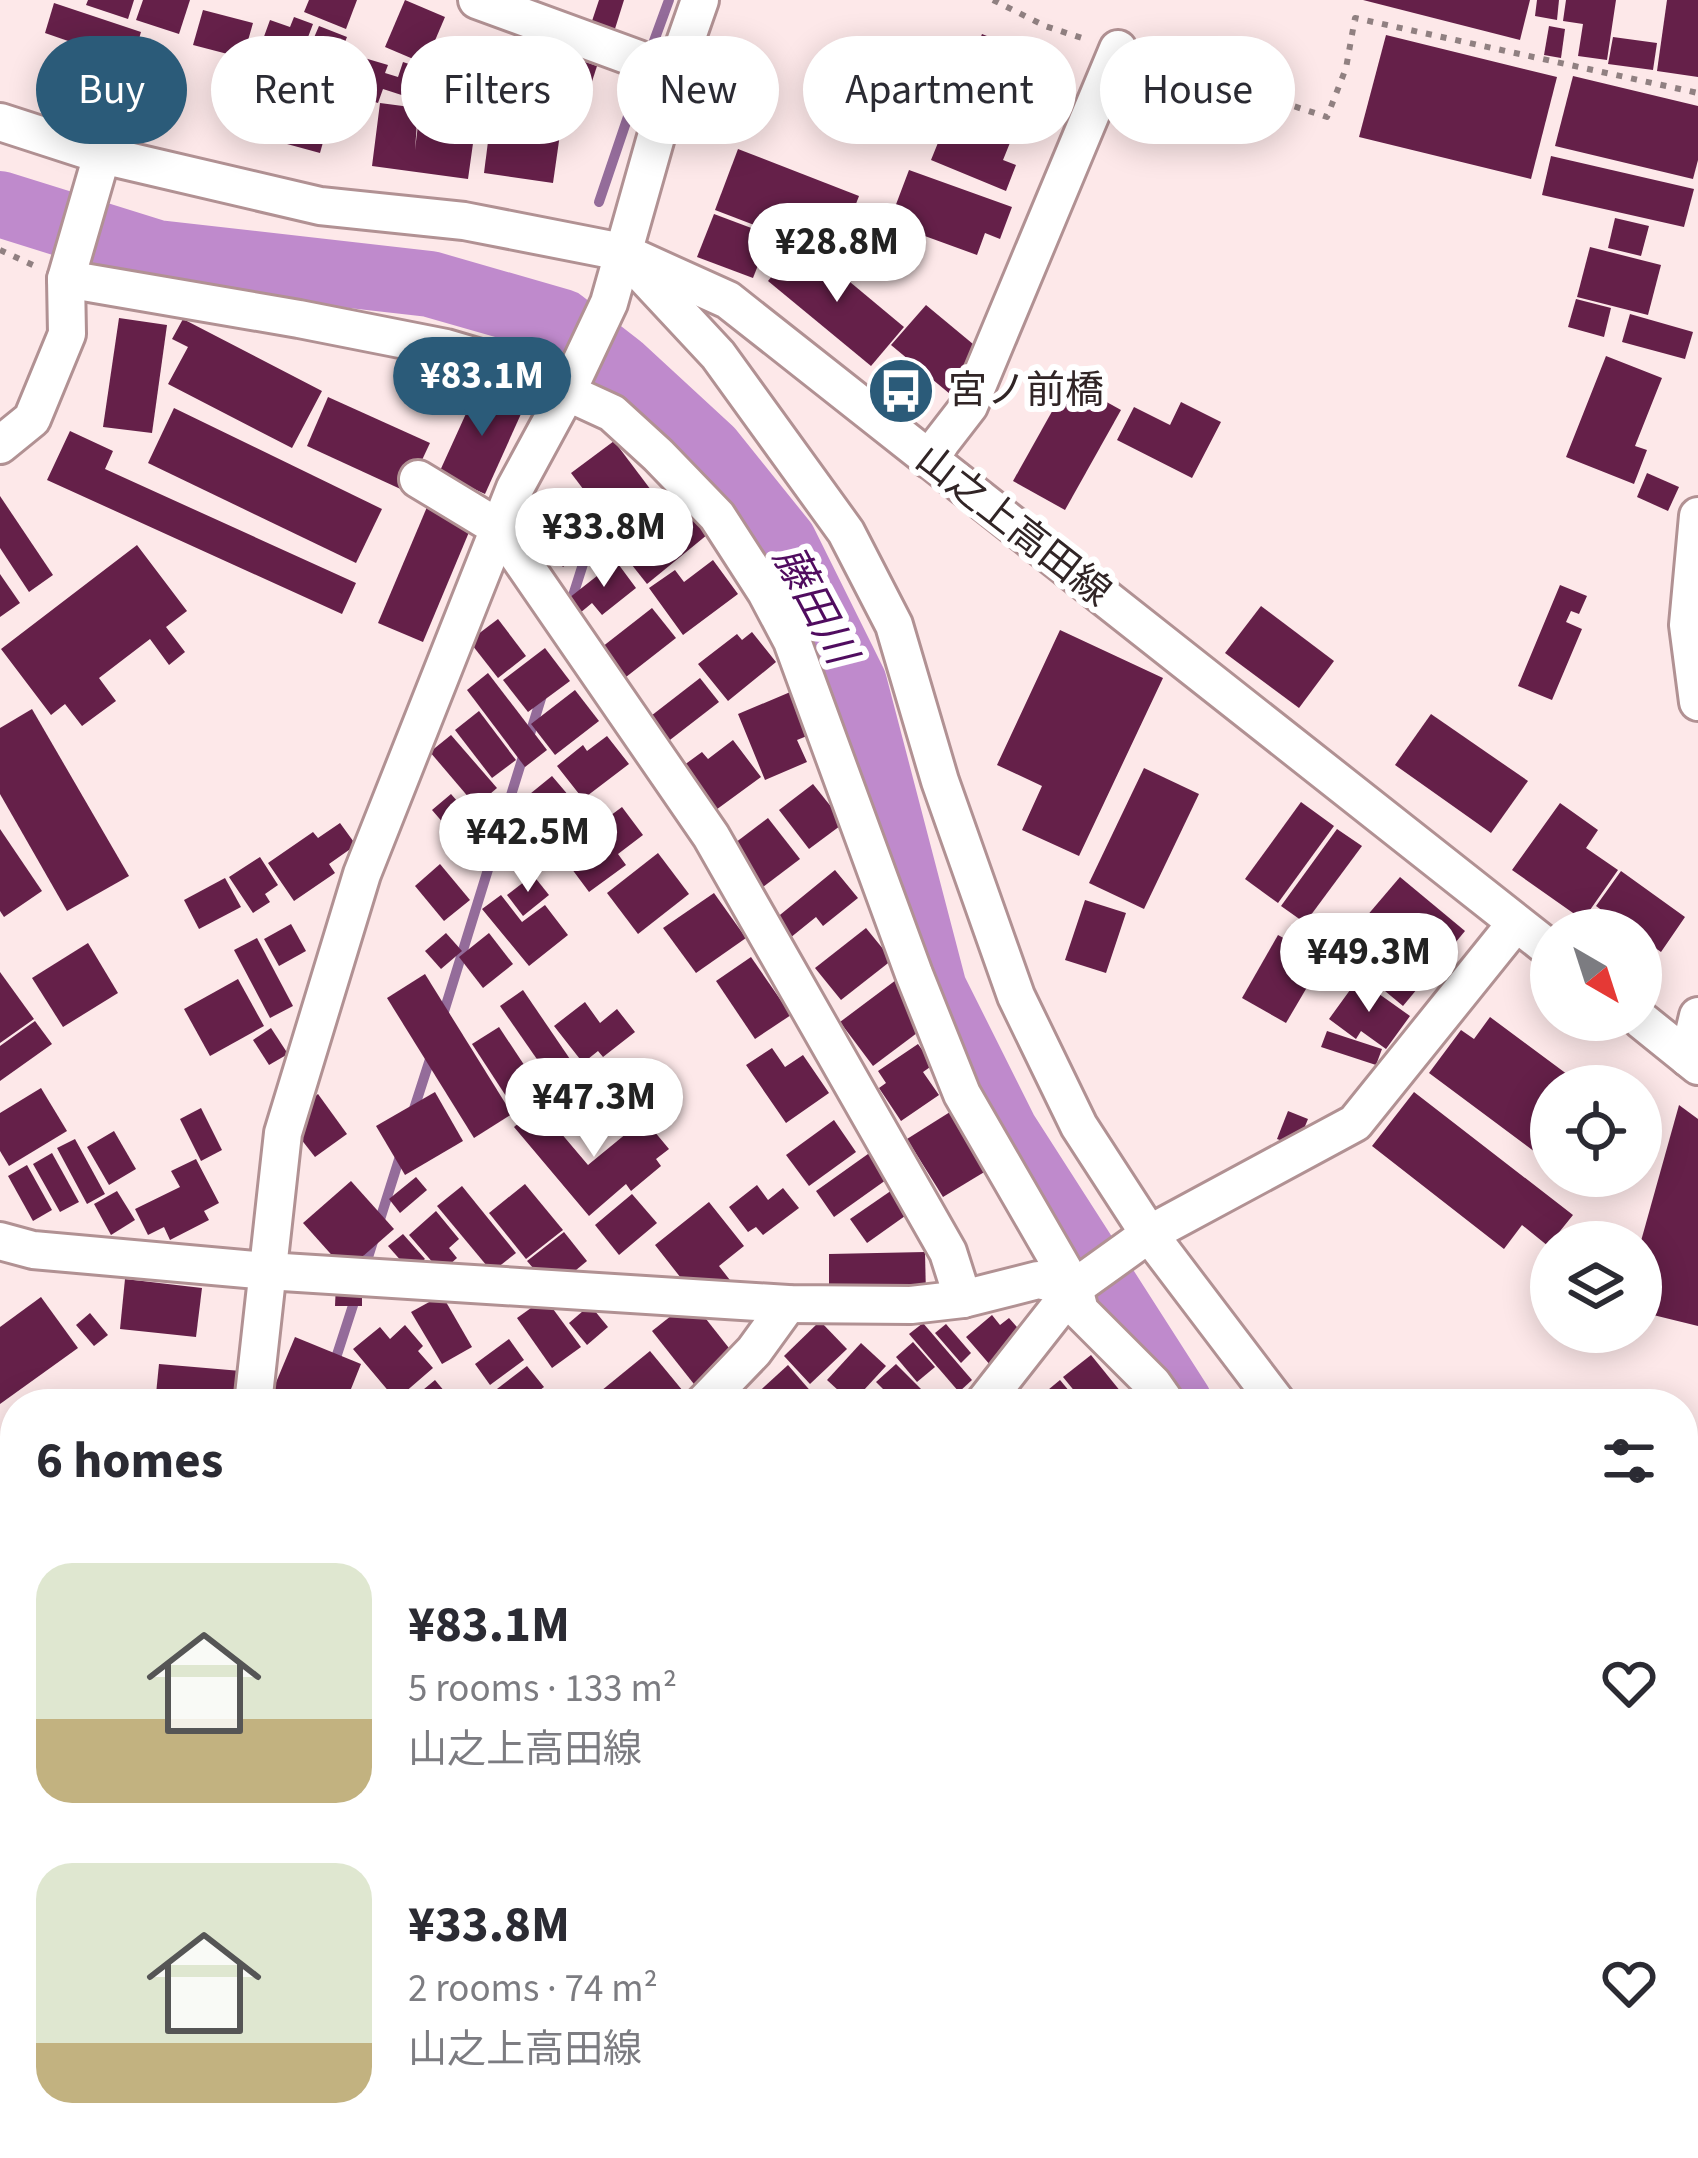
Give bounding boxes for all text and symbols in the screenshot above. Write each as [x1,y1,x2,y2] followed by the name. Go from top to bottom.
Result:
[36,36,187,144] chip: Buy
[211,36,377,144] chip: Rent
[401,36,593,144] chip: Filters
[617,36,779,144] chip: New
[803,36,1076,144] chip: Apartment
[1100,36,1295,144] chip: House
[739,203,935,305] pin: ¥28.8M
[775,214,899,270] text: ¥28.8M
[384,337,580,439] pin: ¥83.1M
[420,348,544,404] text: ¥83.1M
[866,356,936,426] bus stop icon: 宮ノ前橋
[948,363,1104,419] place label: 宮ノ前橋
[904,432,1122,620] street label: 山之上高田線
[506,488,702,590] pin: ¥33.8M
[542,499,666,555] text: ¥33.8M
[758,535,872,678] water label: 藤田川
[430,793,626,895] pin: ¥42.5M
[466,804,590,860] text: ¥42.5M
[1530,909,1662,1041] north arrow
[1530,909,1662,1353] map controls
[1271,913,1467,1015] pin: ¥49.3M
[1307,924,1431,980] text: ¥49.3M
[496,1058,692,1160] pin: ¥47.3M
[1530,1065,1662,1197] button: locate
[532,1069,656,1125] text: ¥47.3M
[1530,1221,1662,1353] button: layers
[36,1425,223,1497] text: 6 homes
[1596,1428,1662,1494] icon: filters
[408,1589,570,1661] text: ¥83.1M
[132,1611,276,1755] icon: home
[1596,1650,1662,1716] icon: heart
[408,1661,677,1717] text: 5 rooms · 133 m²
[408,1722,642,1778] text: 山之上高田線
[408,1889,570,1961] text: ¥33.8M
[132,1911,276,2055] icon: home
[1596,1950,1662,2016] icon: heart
[408,1961,658,2017] text: 2 rooms · 74 m²
[408,2022,642,2078] text: 山之上高田線

